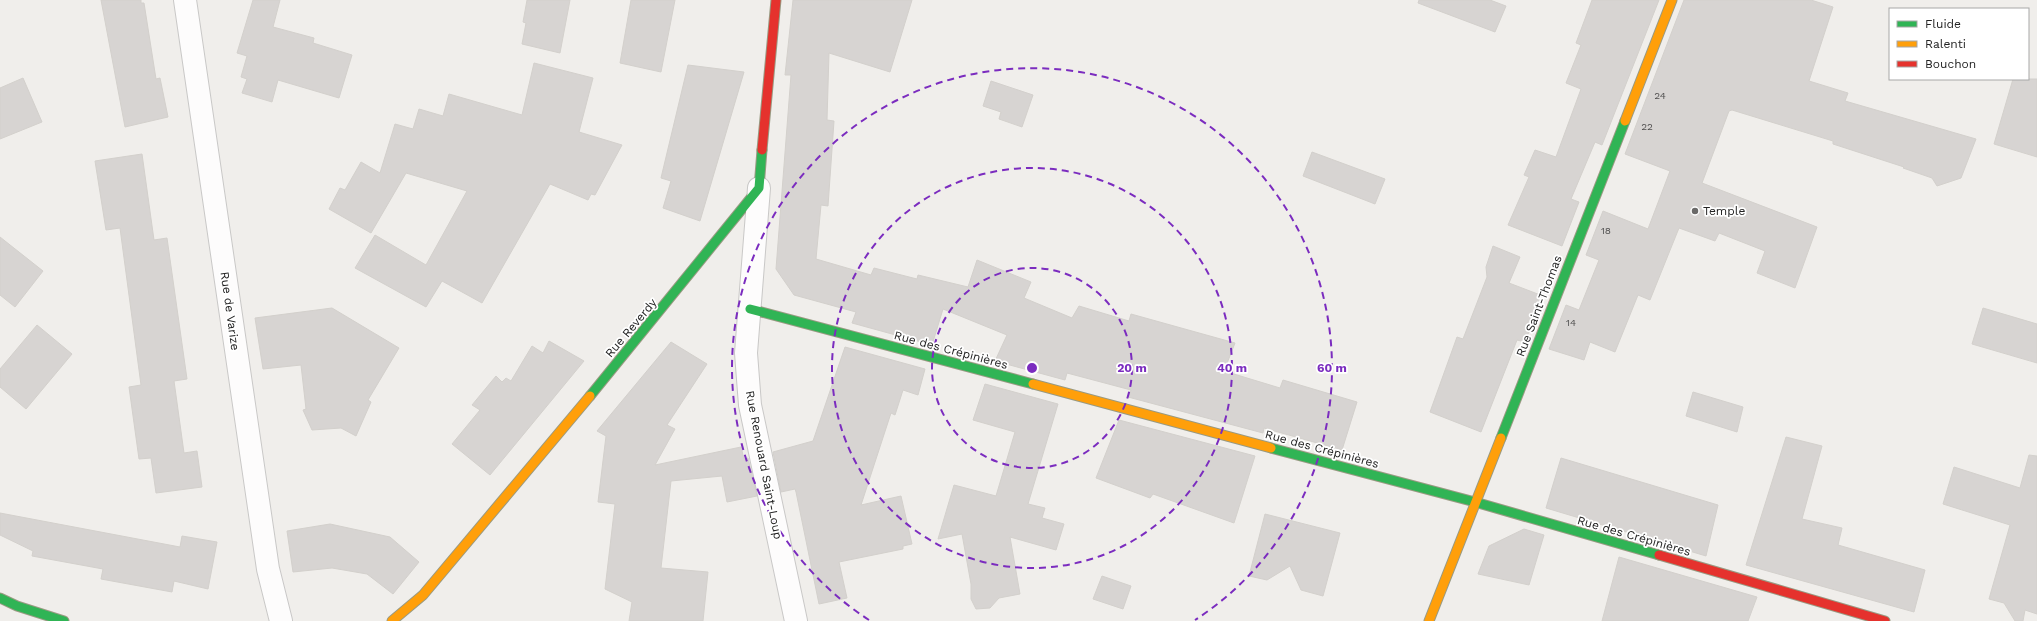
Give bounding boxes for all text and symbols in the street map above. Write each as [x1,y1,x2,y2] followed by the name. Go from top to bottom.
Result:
[1889,8,2029,80] legend
[1925,17,1961,31] text: Fluide
[1925,37,1966,51] text: Ralenti
[1925,57,1976,71] text: Bouchon
[1654,90,1666,101] house number: 24
[1641,121,1653,132] house number: 22
[1703,204,1745,218] place label: Temple
[1690,206,1700,216] marker: Temple
[1601,225,1611,236] house number: 18
[1513,253,1565,359] street label: Rue Saint-Thomas
[218,271,242,351] street label: Rue de Varize
[602,295,660,360] street label: Rue Reverdy
[1566,317,1576,328] house number: 14
[893,328,1009,372] street label: Rue des Crépinières
[1025,361,1039,375] centre of rings
[1117,361,1147,375] text: 20 m
[1217,361,1247,375] text: 40 m
[1317,361,1347,375] text: 60 m
[743,389,785,541] street label: Rue Renouard Saint-Loup
[1264,427,1380,471] street label: Rue des Crépinières
[1576,513,1692,559] street label: Rue des Crépinières

